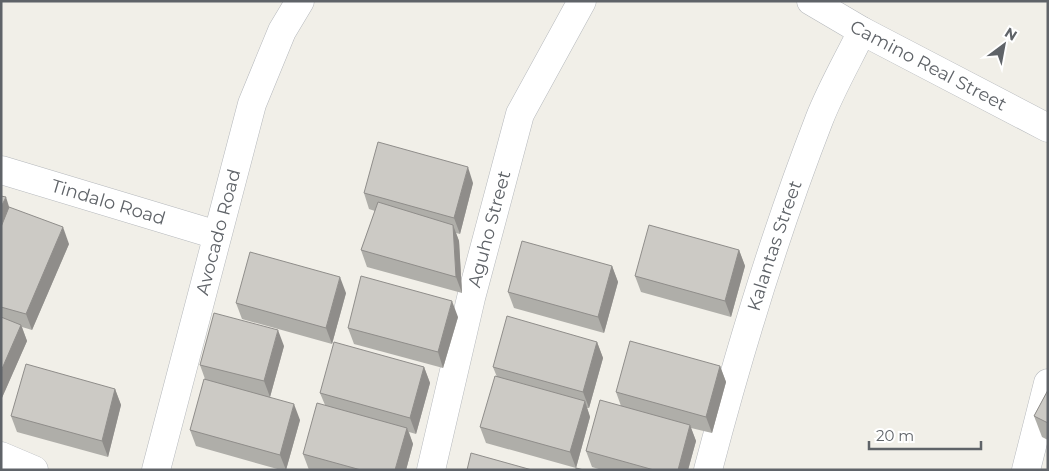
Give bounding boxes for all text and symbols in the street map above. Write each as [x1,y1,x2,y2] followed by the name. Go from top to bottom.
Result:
[846,15,1010,116] street label: Camino Real Street
[979,20,1029,70] north arrow
[1001,23,1020,45] text: N
[191,167,245,297] street label: Avocado Road
[463,168,515,290] street label: Aguho Street
[49,175,168,230] street label: Tindalo Road
[743,177,807,314] street label: Kalantas Street
[869,418,982,450] scale bar
[876,426,914,445] text: 20 m

